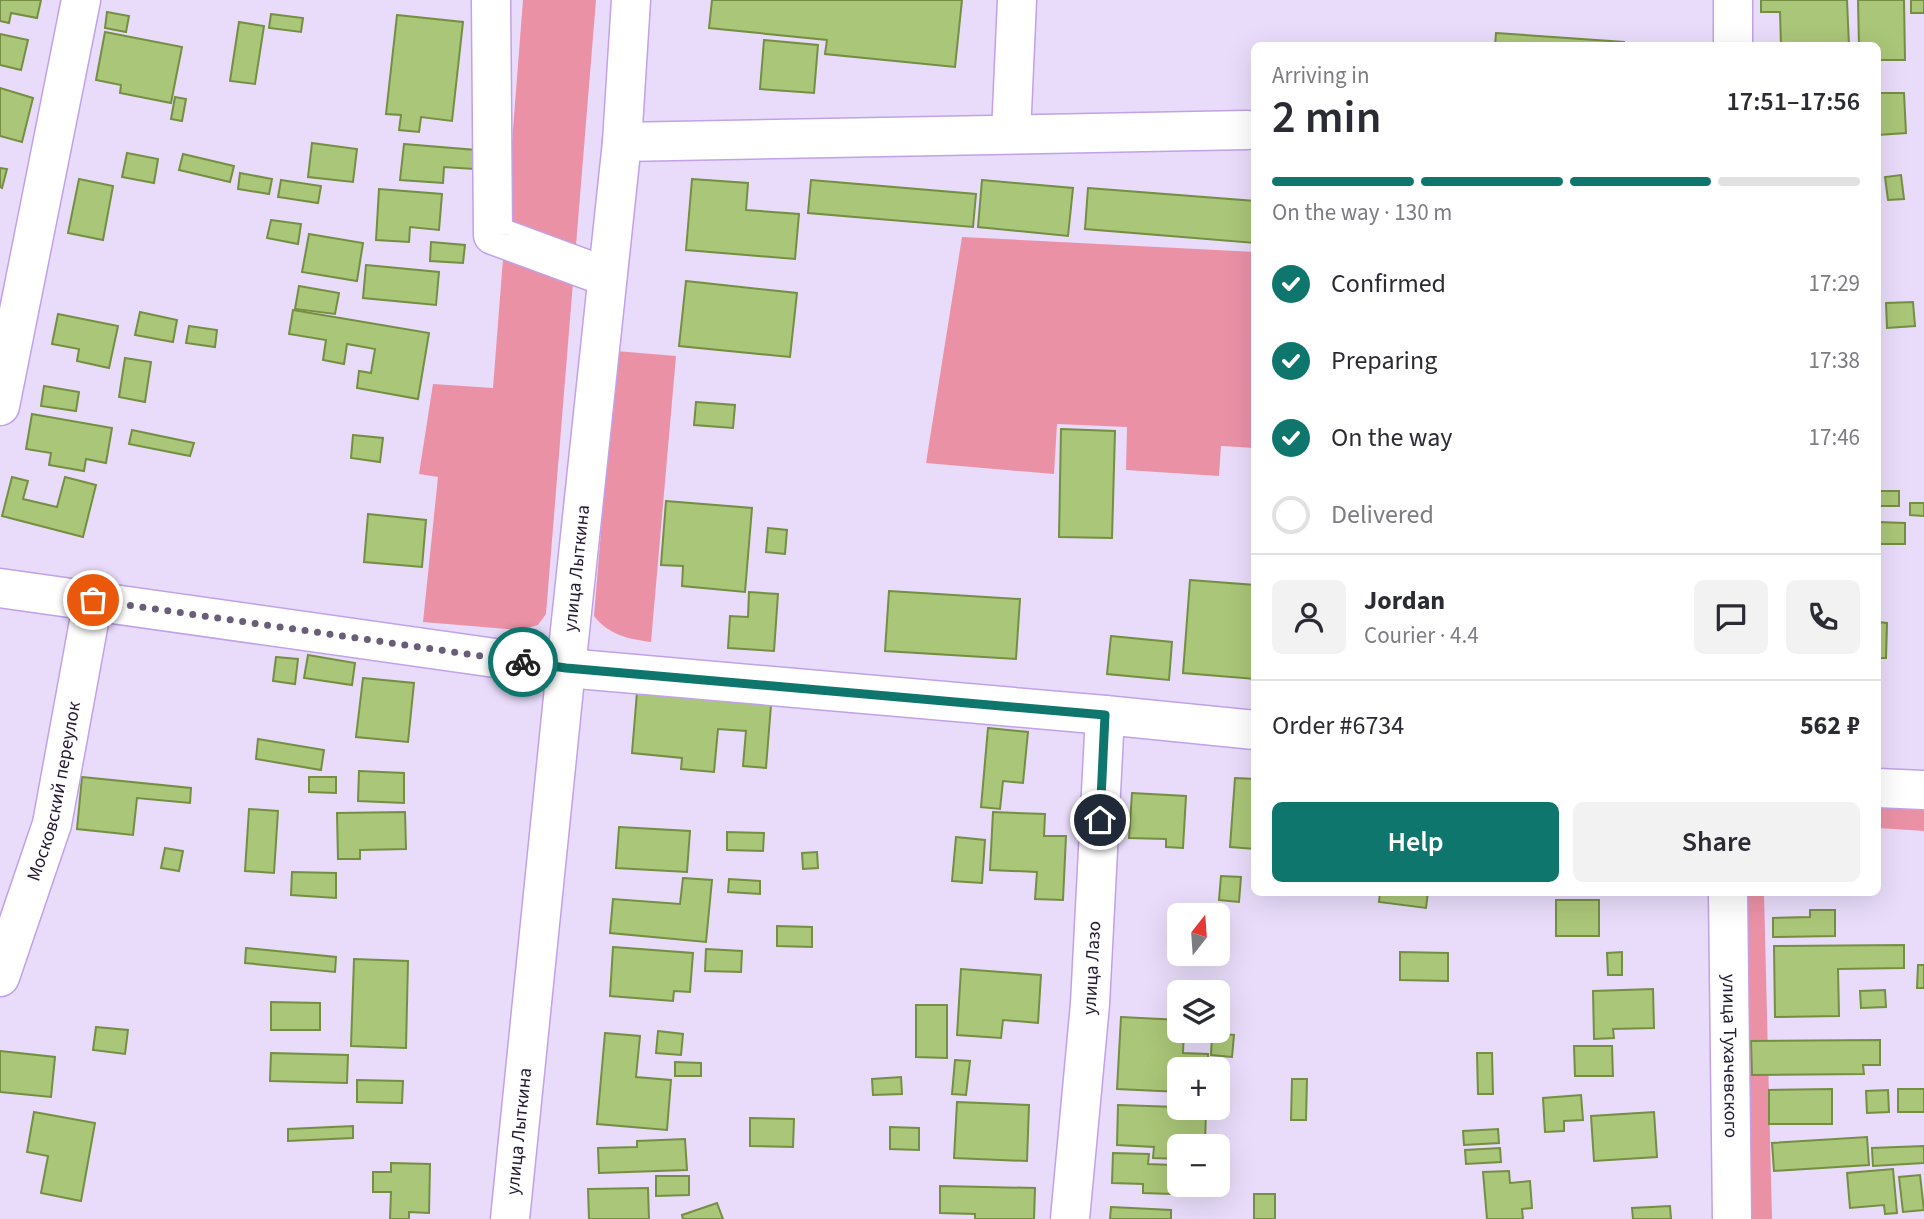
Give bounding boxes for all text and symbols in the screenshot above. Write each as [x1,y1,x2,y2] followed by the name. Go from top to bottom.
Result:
[1272,59,1370,92] text: Arriving in
[1727,83,1860,120] text: 17:51–17:56
[1272,85,1381,150] text: 2 min
[1272,196,1452,229] text: On the way · 130 m
[1272,265,1310,303] icon: check
[1331,265,1446,302] text: Confirmed
[1809,267,1860,300] text: 17:29
[1272,342,1310,380] icon: check
[1331,342,1437,379] text: Preparing
[1809,344,1860,377] text: 17:38
[1272,419,1310,457] icon: check
[1331,419,1452,456] text: On the way
[1809,421,1860,454] text: 17:46
[1331,496,1434,533] text: Delivered
[556,504,597,633] street label: улица Лыткина
[63,570,123,630] pin
[1272,580,1346,654] button: person
[1694,580,1768,654] button: chat
[1786,580,1860,654] button: phone
[74,581,112,619] icon: bag
[1364,582,1445,619] text: Jordan
[1364,619,1479,652] text: Courier · 4.4
[488,627,558,697] courier
[504,643,542,681] icon: bike
[20,699,88,885] street label: Московский переулок
[1272,707,1404,744] text: Order #6734
[1800,707,1860,744] text: 562 ₽
[1070,790,1130,850] pin
[1081,801,1119,839] icon: home
[1272,802,1559,882] button: Help
[1573,802,1860,882] button: Share
[1167,903,1230,966] north arrow
[1167,903,1230,1197] map controls
[1076,920,1108,1016] street label: улица Лазо
[1716,974,1745,1138] street label: улица Тухачевского
[1167,980,1230,1043] button: layers
[1167,1057,1230,1120] button: +
[499,1067,539,1196] street label: улица Лыткина
[1167,1134,1230,1197] button: −

